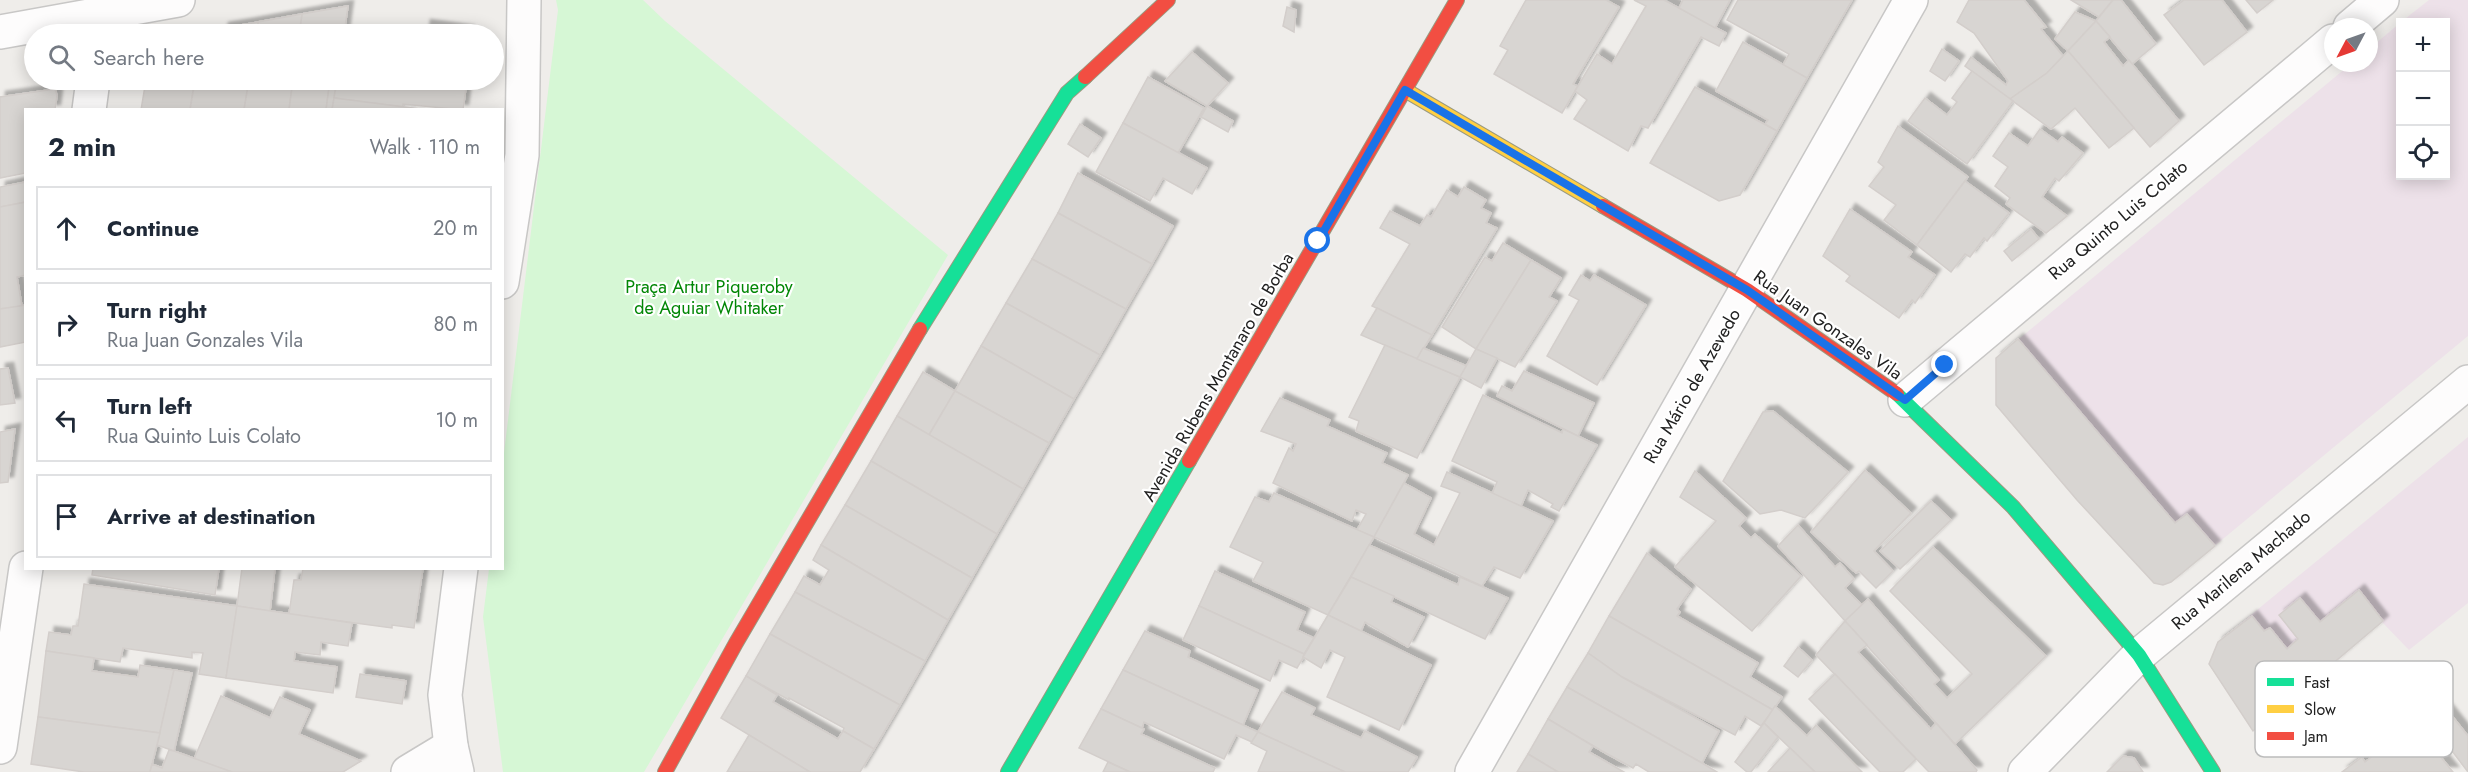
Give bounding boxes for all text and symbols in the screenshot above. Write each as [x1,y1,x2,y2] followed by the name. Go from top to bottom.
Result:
[2324,18,2378,72] north arrow
[2396,18,2450,180] map controls
[2396,18,2450,72] button: +
[24,24,504,90] search box
[45,41,78,74] icon: search
[93,41,204,73] text: Search here
[2396,72,2450,126] button: −
[2396,126,2450,180] button: locate
[48,128,116,166] text: 2 min
[370,133,480,162] text: Walk · 110 m
[2043,154,2193,286] street label: Rua Quinto Luis Colato
[50,212,83,245] icon: ahead
[107,212,199,244] text: Continue
[433,214,478,243] text: 20 m
[1304,227,1330,253] route start
[1136,248,1300,506] street label: Avenida Rubens Montanaro de Borba
[1748,264,1908,386] street label: Rua Juan Gonzales Vila
[625,274,793,321] park label: Praça Artur Piqueroby de Aguiar Whitaker
[107,294,207,326] text: Turn right
[1637,304,1747,468] street label: Rua Mário de Azevedo
[50,308,83,341] icon: right
[433,310,478,339] text: 80 m
[107,326,303,355] text: Rua Juan Gonzales Vila
[1931,351,1957,377] route end
[107,390,192,422] text: Turn left
[50,404,83,437] icon: left
[435,406,478,435] text: 10 m
[107,422,301,451] text: Rua Quinto Luis Colato
[50,500,83,533] icon: arrive
[107,500,316,532] text: Arrive at destination
[2166,504,2316,636] street label: Rua Marilena Machado
[2255,661,2453,757] legend
[2304,671,2330,694] text: Fast
[2304,698,2336,721] text: Slow
[2302,725,2328,748] text: Jam

